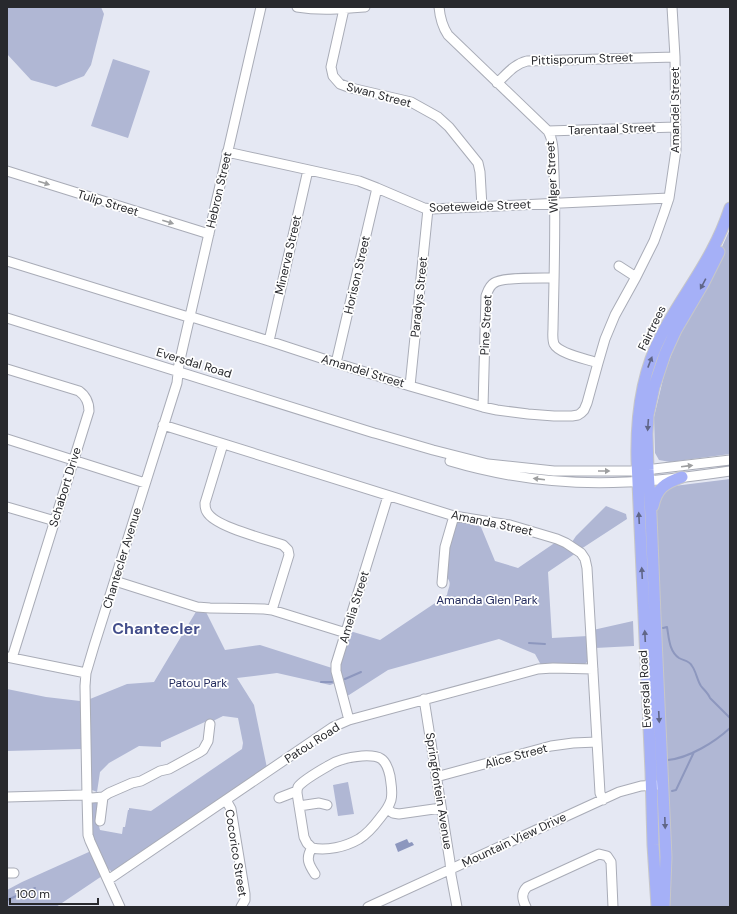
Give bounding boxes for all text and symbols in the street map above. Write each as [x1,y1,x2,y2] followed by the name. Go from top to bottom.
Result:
[531,49,634,69] street label: Pittisporum Street
[667,67,683,153] street label: Amandel Street
[345,79,413,111] street label: Swan Street
[568,119,657,139] street label: Tarentaal Street
[542,140,562,213] street label: Wilger Street
[202,150,236,230] street label: Hebron Street
[39,180,51,186] one-way arrow
[75,186,141,220] street label: Tulip Street
[429,196,532,216] street label: Soeteweide Street
[271,214,305,296] street label: Minerva Street
[163,219,175,225] one-way arrow
[340,234,374,316] street label: Horison Street
[407,255,431,338] street label: Paradys Street
[699,278,706,290] one-way arrow
[476,294,496,356] street label: Pine Street
[634,303,670,353] street label: Fairtrees
[154,344,234,382] street label: Eversdal Road
[319,351,407,391] street label: Amandel Street
[648,355,654,367] one-way arrow
[644,419,651,431] one-way arrow
[45,445,85,529] street label: Schabort Drive
[681,462,693,469] one-way arrow
[598,468,611,474] one-way arrow
[533,476,545,482] one-way arrow
[99,505,145,611] street label: Chantecler Avenue
[450,507,535,540] street label: Amanda Street
[636,512,643,524] one-way arrow
[639,566,645,579] one-way arrow
[335,569,373,645] street label: Amelia Street
[436,592,538,608] park label: Amanda Glen Park
[112,618,200,639] district label: Chantecler
[641,630,648,642] one-way arrow
[635,650,655,728] street label: Eversdal Road
[169,675,227,691] park label: Patou Park
[656,711,663,723] one-way arrow
[281,719,343,767] street label: Patou Road
[422,731,456,851] street label: Springfontein Avenue
[483,740,549,772] street label: Alice Street
[221,808,251,898] street label: Cocorico Street
[459,809,569,871] street label: Mountain View Drive
[662,817,668,830] one-way arrow
[10,880,98,906] scale bar
[16,886,50,902] text: 100 m

